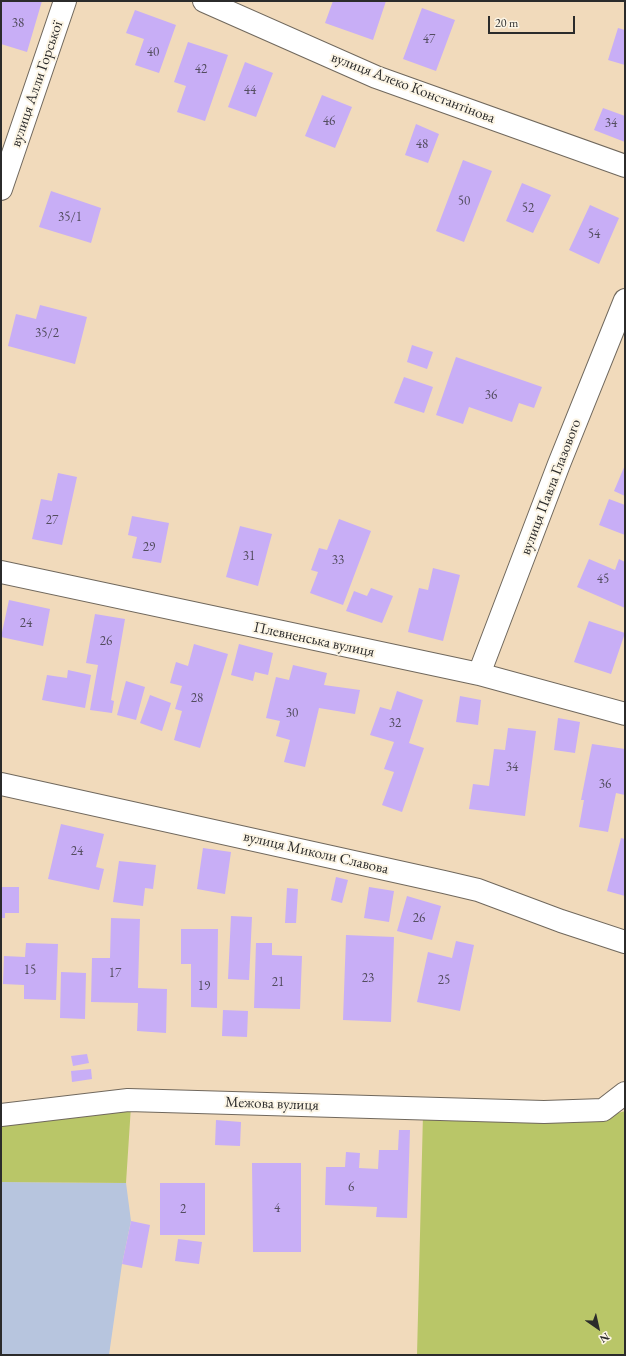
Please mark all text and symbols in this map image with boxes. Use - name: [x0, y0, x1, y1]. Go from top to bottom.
- scale bar: [490, 8, 577, 34]
- house number: 38: [12, 15, 24, 31]
- text: 20 m: [495, 15, 518, 31]
- street label: вулиця Алли Горської: [7, 19, 67, 149]
- house number: 47: [423, 31, 435, 47]
- house number: 40: [147, 44, 159, 60]
- street label: вулиця Алеко Константінова: [329, 48, 497, 128]
- house number: 42: [195, 61, 207, 77]
- house number: 44: [244, 82, 256, 98]
- house number: 46: [323, 113, 335, 129]
- house number: 34: [605, 115, 617, 131]
- house number: 48: [416, 136, 428, 152]
- house number: 50: [458, 193, 470, 209]
- house number: 52: [522, 200, 534, 216]
- house number: 35/1: [58, 209, 82, 225]
- house number: 54: [588, 226, 600, 242]
- house number: 35/2: [35, 325, 59, 341]
- house number: 36: [485, 387, 497, 403]
- street label: вулиця Павла Глазового: [517, 417, 585, 557]
- house number: 27: [46, 512, 58, 528]
- house number: 29: [143, 539, 155, 555]
- house number: 31: [243, 548, 255, 564]
- house number: 33: [332, 552, 344, 568]
- house number: 45: [597, 571, 609, 587]
- house number: 24: [20, 615, 32, 631]
- street label: Плевненська вулиця: [252, 618, 376, 662]
- house number: 26: [100, 633, 112, 649]
- house number: 28: [191, 690, 203, 706]
- house number: 30: [286, 705, 298, 721]
- house number: 32: [389, 715, 401, 731]
- house number: 34: [506, 759, 518, 775]
- house number: 36: [599, 776, 611, 792]
- street label: вулиця Миколи Славова: [242, 828, 390, 878]
- house number: 24: [71, 843, 83, 859]
- house number: 26: [413, 910, 425, 926]
- house number: 15: [24, 962, 36, 978]
- house number: 17: [109, 965, 121, 981]
- house number: 23: [362, 970, 374, 986]
- house number: 25: [438, 972, 450, 988]
- house number: 21: [272, 974, 284, 990]
- house number: 19: [198, 978, 210, 994]
- street label: Межова вулиця: [225, 1093, 319, 1115]
- house number: 6: [348, 1179, 354, 1195]
- house number: 4: [274, 1200, 280, 1216]
- house number: 2: [180, 1201, 186, 1217]
- north arrow: [578, 1308, 618, 1348]
- text: N: [597, 1330, 612, 1346]

